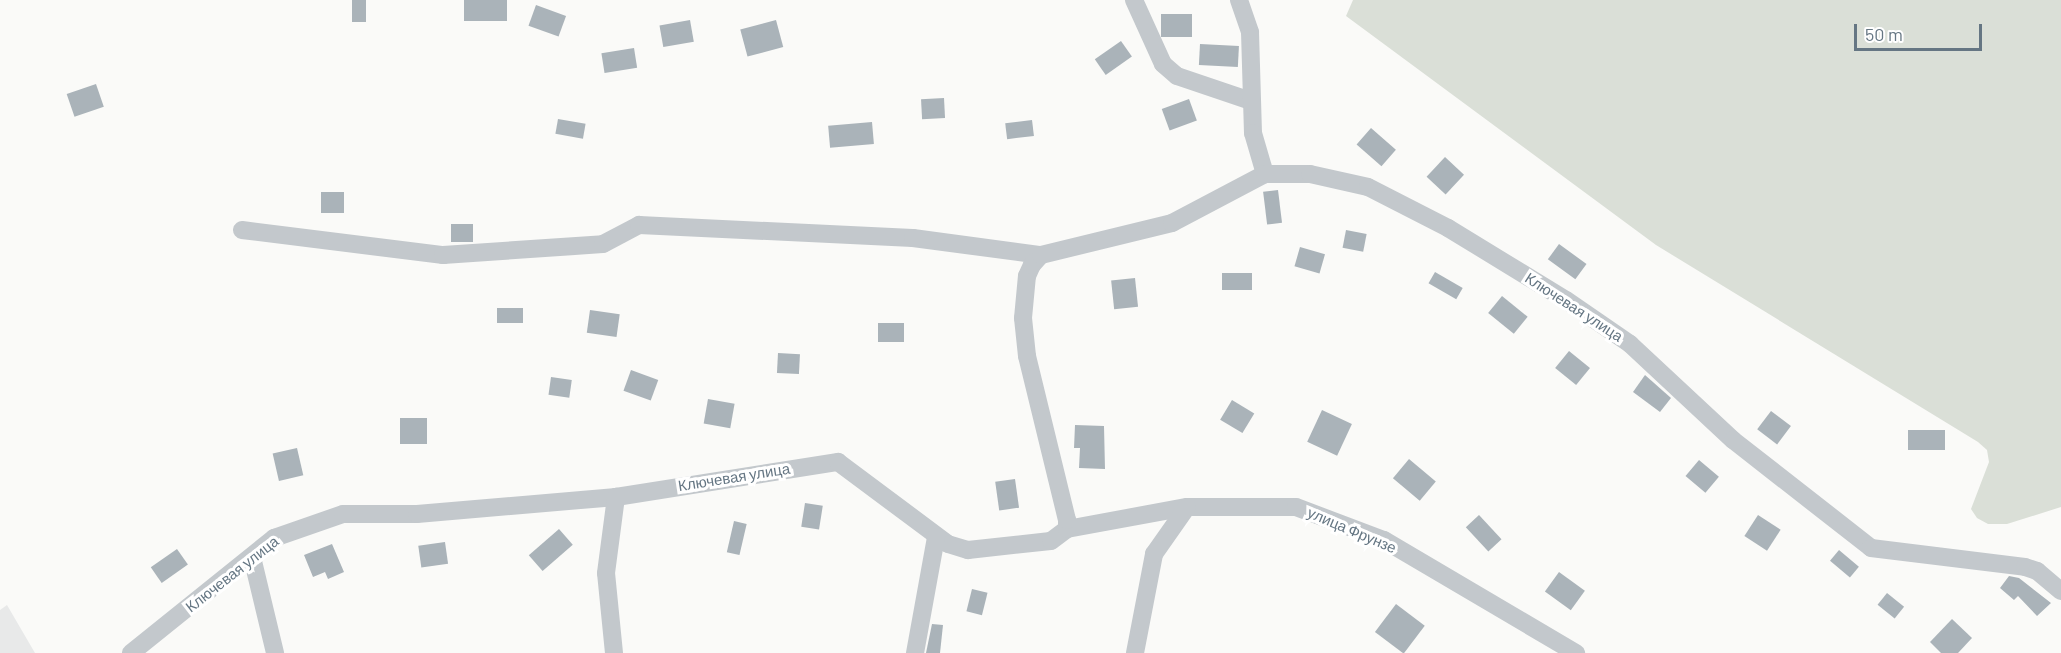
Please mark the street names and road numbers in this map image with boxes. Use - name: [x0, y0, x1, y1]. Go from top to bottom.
- street label: Ключевая улица: [1522, 269, 1626, 345]
- street label: Ключевая улица: [677, 459, 791, 495]
- street label: улица Фрунзе: [1305, 503, 1399, 557]
- street label: Ключевая улица: [182, 532, 282, 616]

